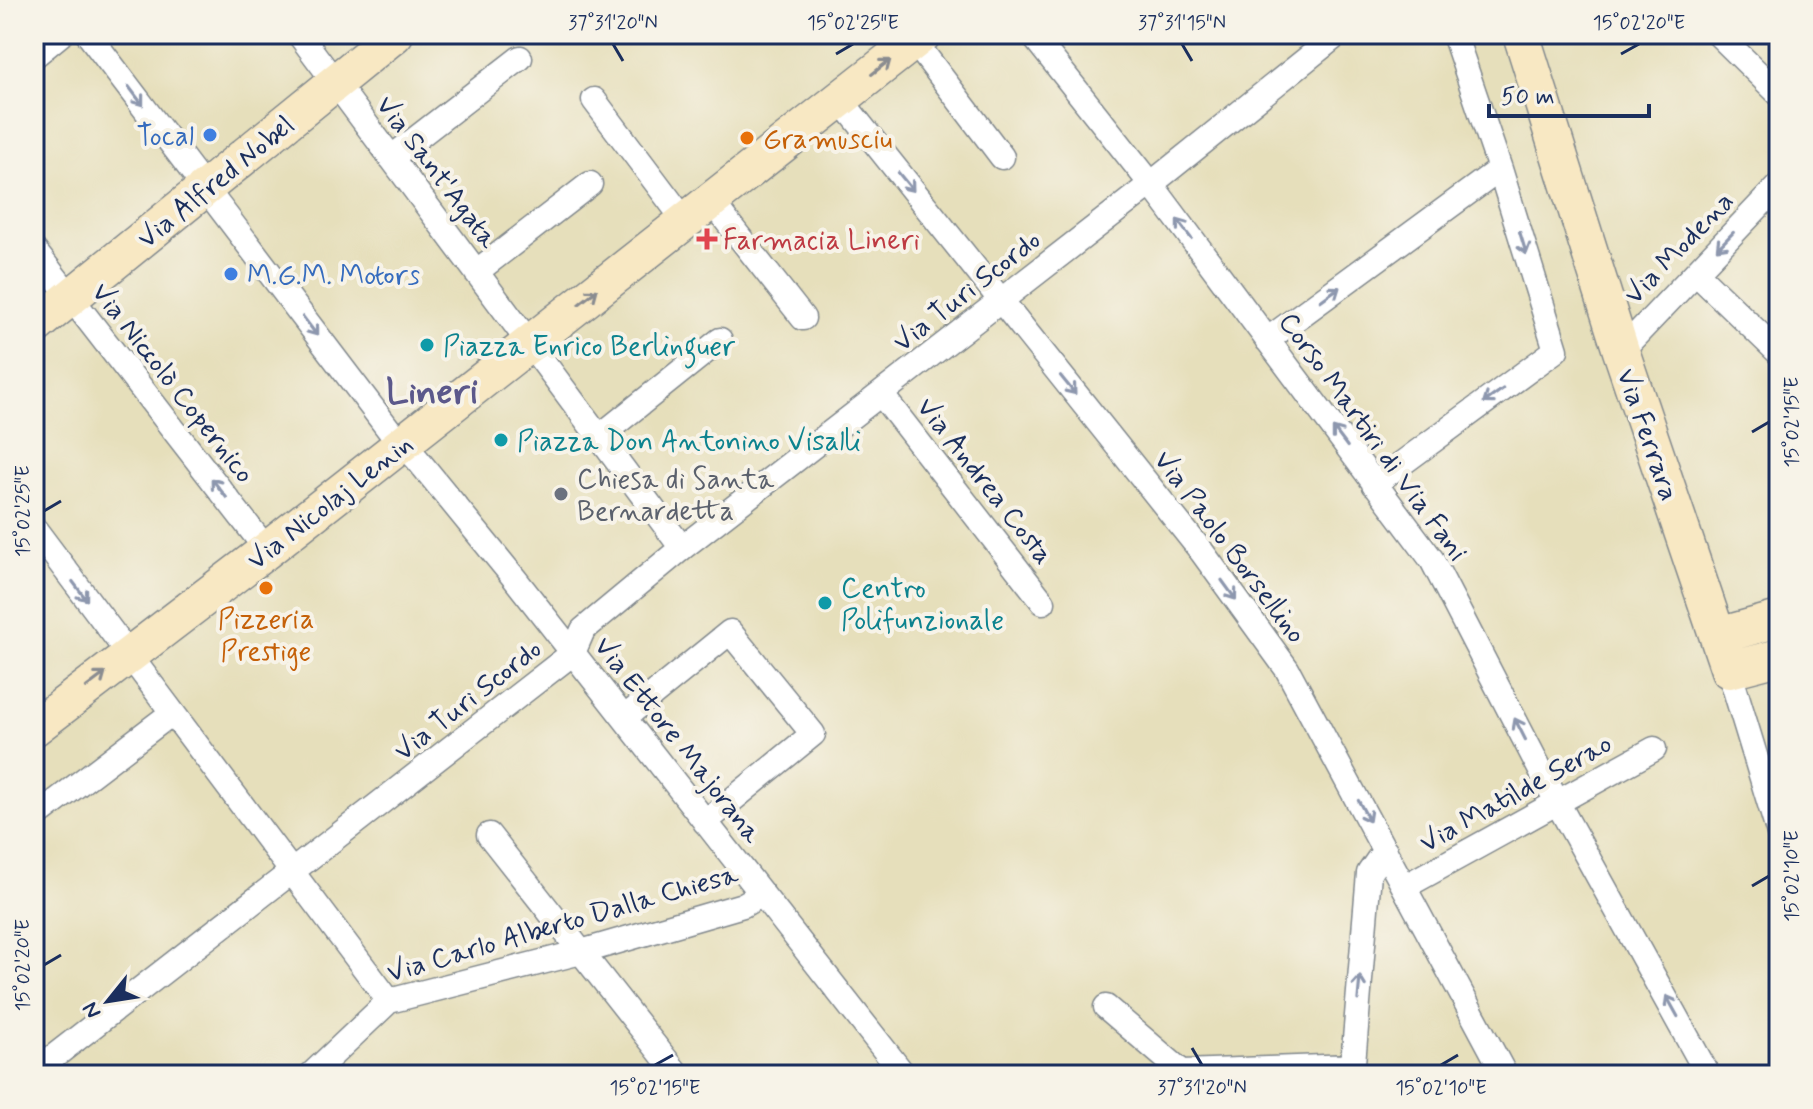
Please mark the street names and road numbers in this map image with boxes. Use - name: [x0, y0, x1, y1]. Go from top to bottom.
- street label: Via Sant'Agata: [366, 89, 506, 257]
- street label: Via Alfred Nobel: [130, 108, 303, 258]
- street label: Via Modena: [1617, 184, 1743, 313]
- street label: Via Turi Scordo: [886, 223, 1049, 361]
- street label: Via Niccolò Copernico: [82, 276, 262, 491]
- street label: Corso Martiri di Via Fani: [1269, 305, 1475, 569]
- street label: Via Ferrara: [1607, 364, 1687, 506]
- street label: Via Andrea Costa: [907, 390, 1061, 573]
- street label: Via Nicolaj Lenin: [240, 427, 421, 579]
- street label: Via Paolo Borsellino: [1144, 444, 1314, 651]
- street label: Via Ettore Majorana: [585, 630, 770, 852]
- street label: Via Turi Scordo: [387, 632, 550, 770]
- street label: Via Matilde Serao: [1413, 726, 1619, 862]
- street label: Via Carlo Alberto Dalla Chiesa: [383, 856, 743, 992]

